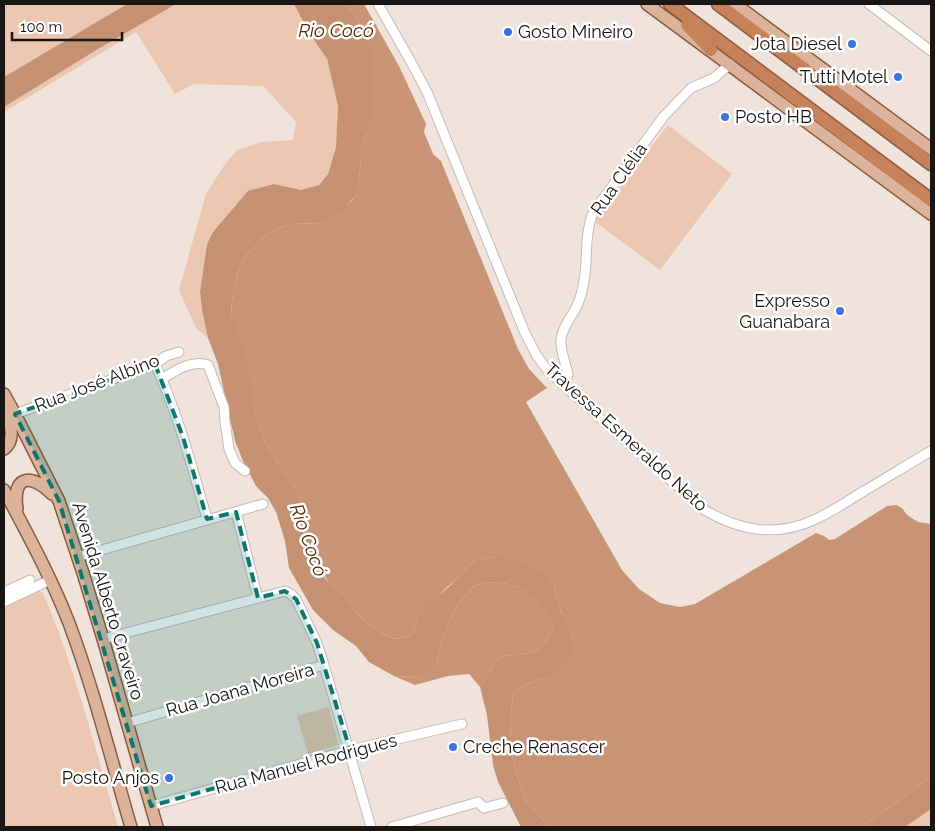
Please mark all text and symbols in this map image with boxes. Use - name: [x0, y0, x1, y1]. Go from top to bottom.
- scale bar: [12, 10, 122, 42]
- text: 100 m: [20, 18, 62, 36]
- water label: Rio Cocó: [298, 19, 374, 41]
- place label: Gosto Mineiro: [518, 21, 633, 42]
- marker: Gosto Mineiro: [502, 26, 514, 38]
- place label: Jota Diesel: [751, 33, 842, 54]
- marker: Jota Diesel: [846, 38, 858, 50]
- place label: Tutti Motel: [800, 66, 888, 87]
- marker: Tutti Motel: [892, 71, 904, 83]
- place label: Posto HB: [735, 106, 812, 127]
- marker: Posto HB: [719, 111, 731, 123]
- street label: Rua Clélia: [586, 139, 651, 219]
- place label: Expresso Guanabara: [739, 290, 830, 332]
- marker: Expresso Guanabara: [834, 305, 846, 317]
- street label: Rua José Albino: [31, 349, 162, 416]
- street label: Travessa Esmeraldo Neto: [541, 358, 712, 515]
- street label: Avenida Alberto Craveiro: [68, 499, 149, 703]
- water label: Rio Cocó: [286, 501, 332, 579]
- street label: Rua Joana Moreira: [163, 658, 316, 721]
- street label: Rua Manuel Rodrigues: [213, 729, 399, 798]
- place label: Creche Renascer: [463, 736, 606, 757]
- marker: Creche Renascer: [447, 741, 459, 753]
- place label: Posto Anjos: [62, 767, 159, 788]
- marker: Posto Anjos: [163, 772, 175, 784]

